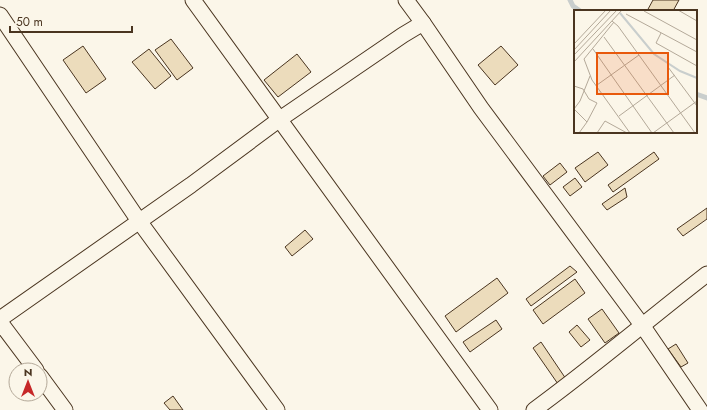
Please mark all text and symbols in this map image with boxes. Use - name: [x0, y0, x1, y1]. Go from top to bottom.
- scale bar: [10, 8, 132, 34]
- inset map: [574, 10, 697, 133]
- text: 50 m: [16, 13, 43, 31]
- north arrow: [8, 362, 48, 402]
- text: N: [24, 364, 32, 380]

